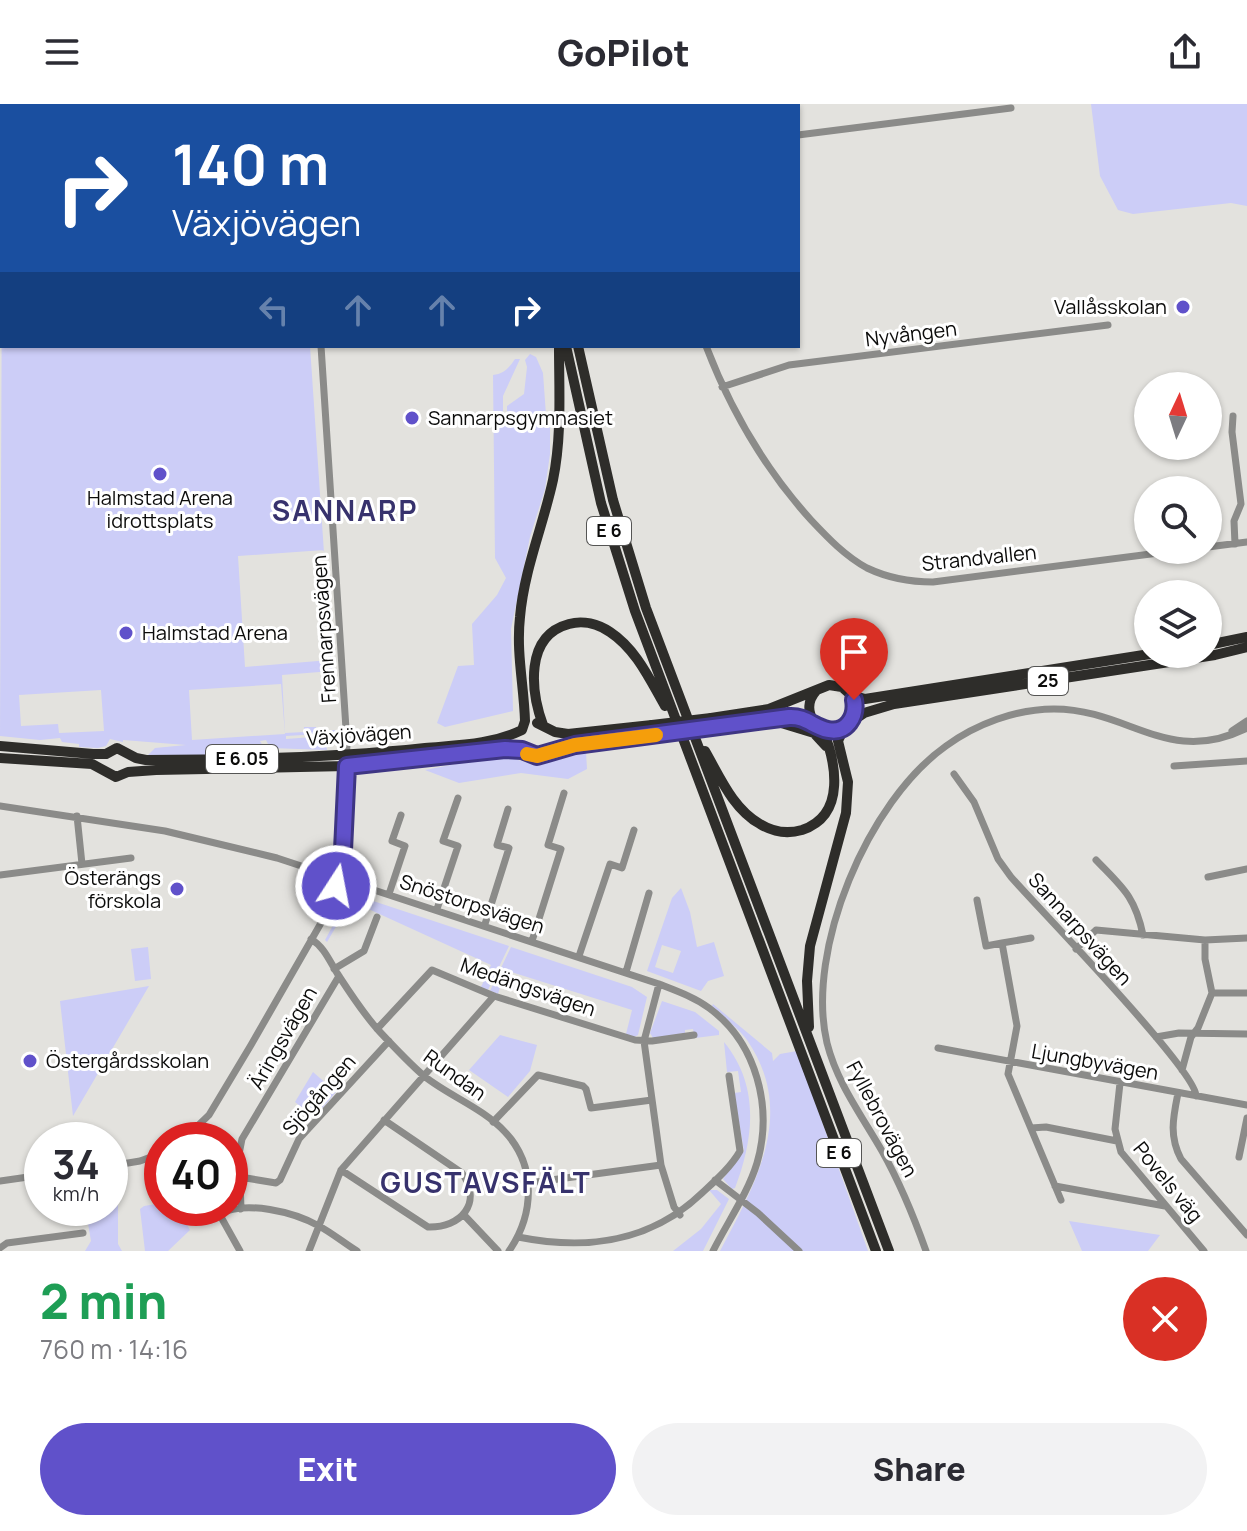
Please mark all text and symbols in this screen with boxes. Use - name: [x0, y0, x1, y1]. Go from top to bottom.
- text: GoPilot: [557, 28, 690, 77]
- icon: menu: [40, 30, 84, 74]
- icon: share: [1163, 30, 1207, 74]
- text: 140 m: [172, 125, 329, 202]
- icon: right: [40, 136, 144, 240]
- text: Växjövägen: [172, 198, 361, 247]
- icon: left: [252, 288, 296, 332]
- icon: ahead: [336, 288, 380, 332]
- icon: ahead: [420, 288, 464, 332]
- icon: right: [504, 288, 548, 332]
- place label: Vallåsskolan: [1054, 293, 1167, 320]
- marker: Vallåsskolan: [1174, 298, 1192, 316]
- street label: Nyvången: [864, 315, 958, 353]
- north arrow: [1134, 372, 1222, 460]
- map controls: [1134, 372, 1222, 668]
- place label: Sannarpsgymnasiet: [428, 404, 613, 431]
- marker: Sannarpsgymnasiet: [403, 409, 421, 427]
- marker: Halmstad Arena idrottsplats: [151, 465, 169, 483]
- button: search: [1134, 476, 1222, 564]
- place label: Halmstad Arena idrottsplats: [87, 484, 233, 534]
- district label: SANNARP: [272, 491, 418, 529]
- road number: E 6: [587, 517, 631, 545]
- street label: Strandvallen: [920, 538, 1038, 577]
- street label: Frennarpsvägen: [305, 554, 342, 704]
- button: layers: [1134, 580, 1222, 668]
- pin: [820, 618, 888, 700]
- place label: Halmstad Arena: [142, 619, 288, 646]
- marker: Halmstad Arena: [117, 624, 135, 642]
- icon: arrive: [832, 630, 876, 674]
- road number: 25: [1028, 667, 1068, 695]
- street label: Växjövägen: [306, 717, 412, 752]
- road number: E 6.05: [206, 745, 278, 773]
- position arrow: [294, 844, 378, 928]
- place label: Österängs förskola: [65, 864, 161, 914]
- street label: Sannarpsvägen: [1022, 866, 1138, 991]
- street label: Snöstorpsvägen: [396, 867, 548, 940]
- marker: Österängs förskola: [168, 880, 186, 898]
- street label: Medängsvägen: [457, 951, 599, 1022]
- street label: Äringsvägen: [242, 982, 323, 1094]
- street label: Ljungbyvägen: [1029, 1037, 1161, 1086]
- street label: Rundan: [419, 1043, 492, 1106]
- place label: Östergårdsskolan: [46, 1047, 209, 1074]
- street label: Sjögången: [276, 1048, 361, 1141]
- marker: Östergårdsskolan: [21, 1052, 39, 1070]
- street label: Fyllebrovägen: [841, 1056, 924, 1181]
- speed limit sign: 40: [144, 1122, 248, 1226]
- text: 34: [52, 1136, 100, 1191]
- street label: Povels väg: [1128, 1136, 1209, 1228]
- road number: E 6: [817, 1139, 861, 1167]
- district label: GUSTAVSFÄLT: [380, 1163, 592, 1201]
- text: km/h: [53, 1180, 99, 1207]
- text: 2 min: [40, 1268, 167, 1333]
- button: close: [1123, 1277, 1207, 1361]
- text: 760 m · 14:16: [40, 1331, 188, 1367]
- button: Exit: [40, 1423, 616, 1515]
- button: Share: [632, 1423, 1207, 1515]

